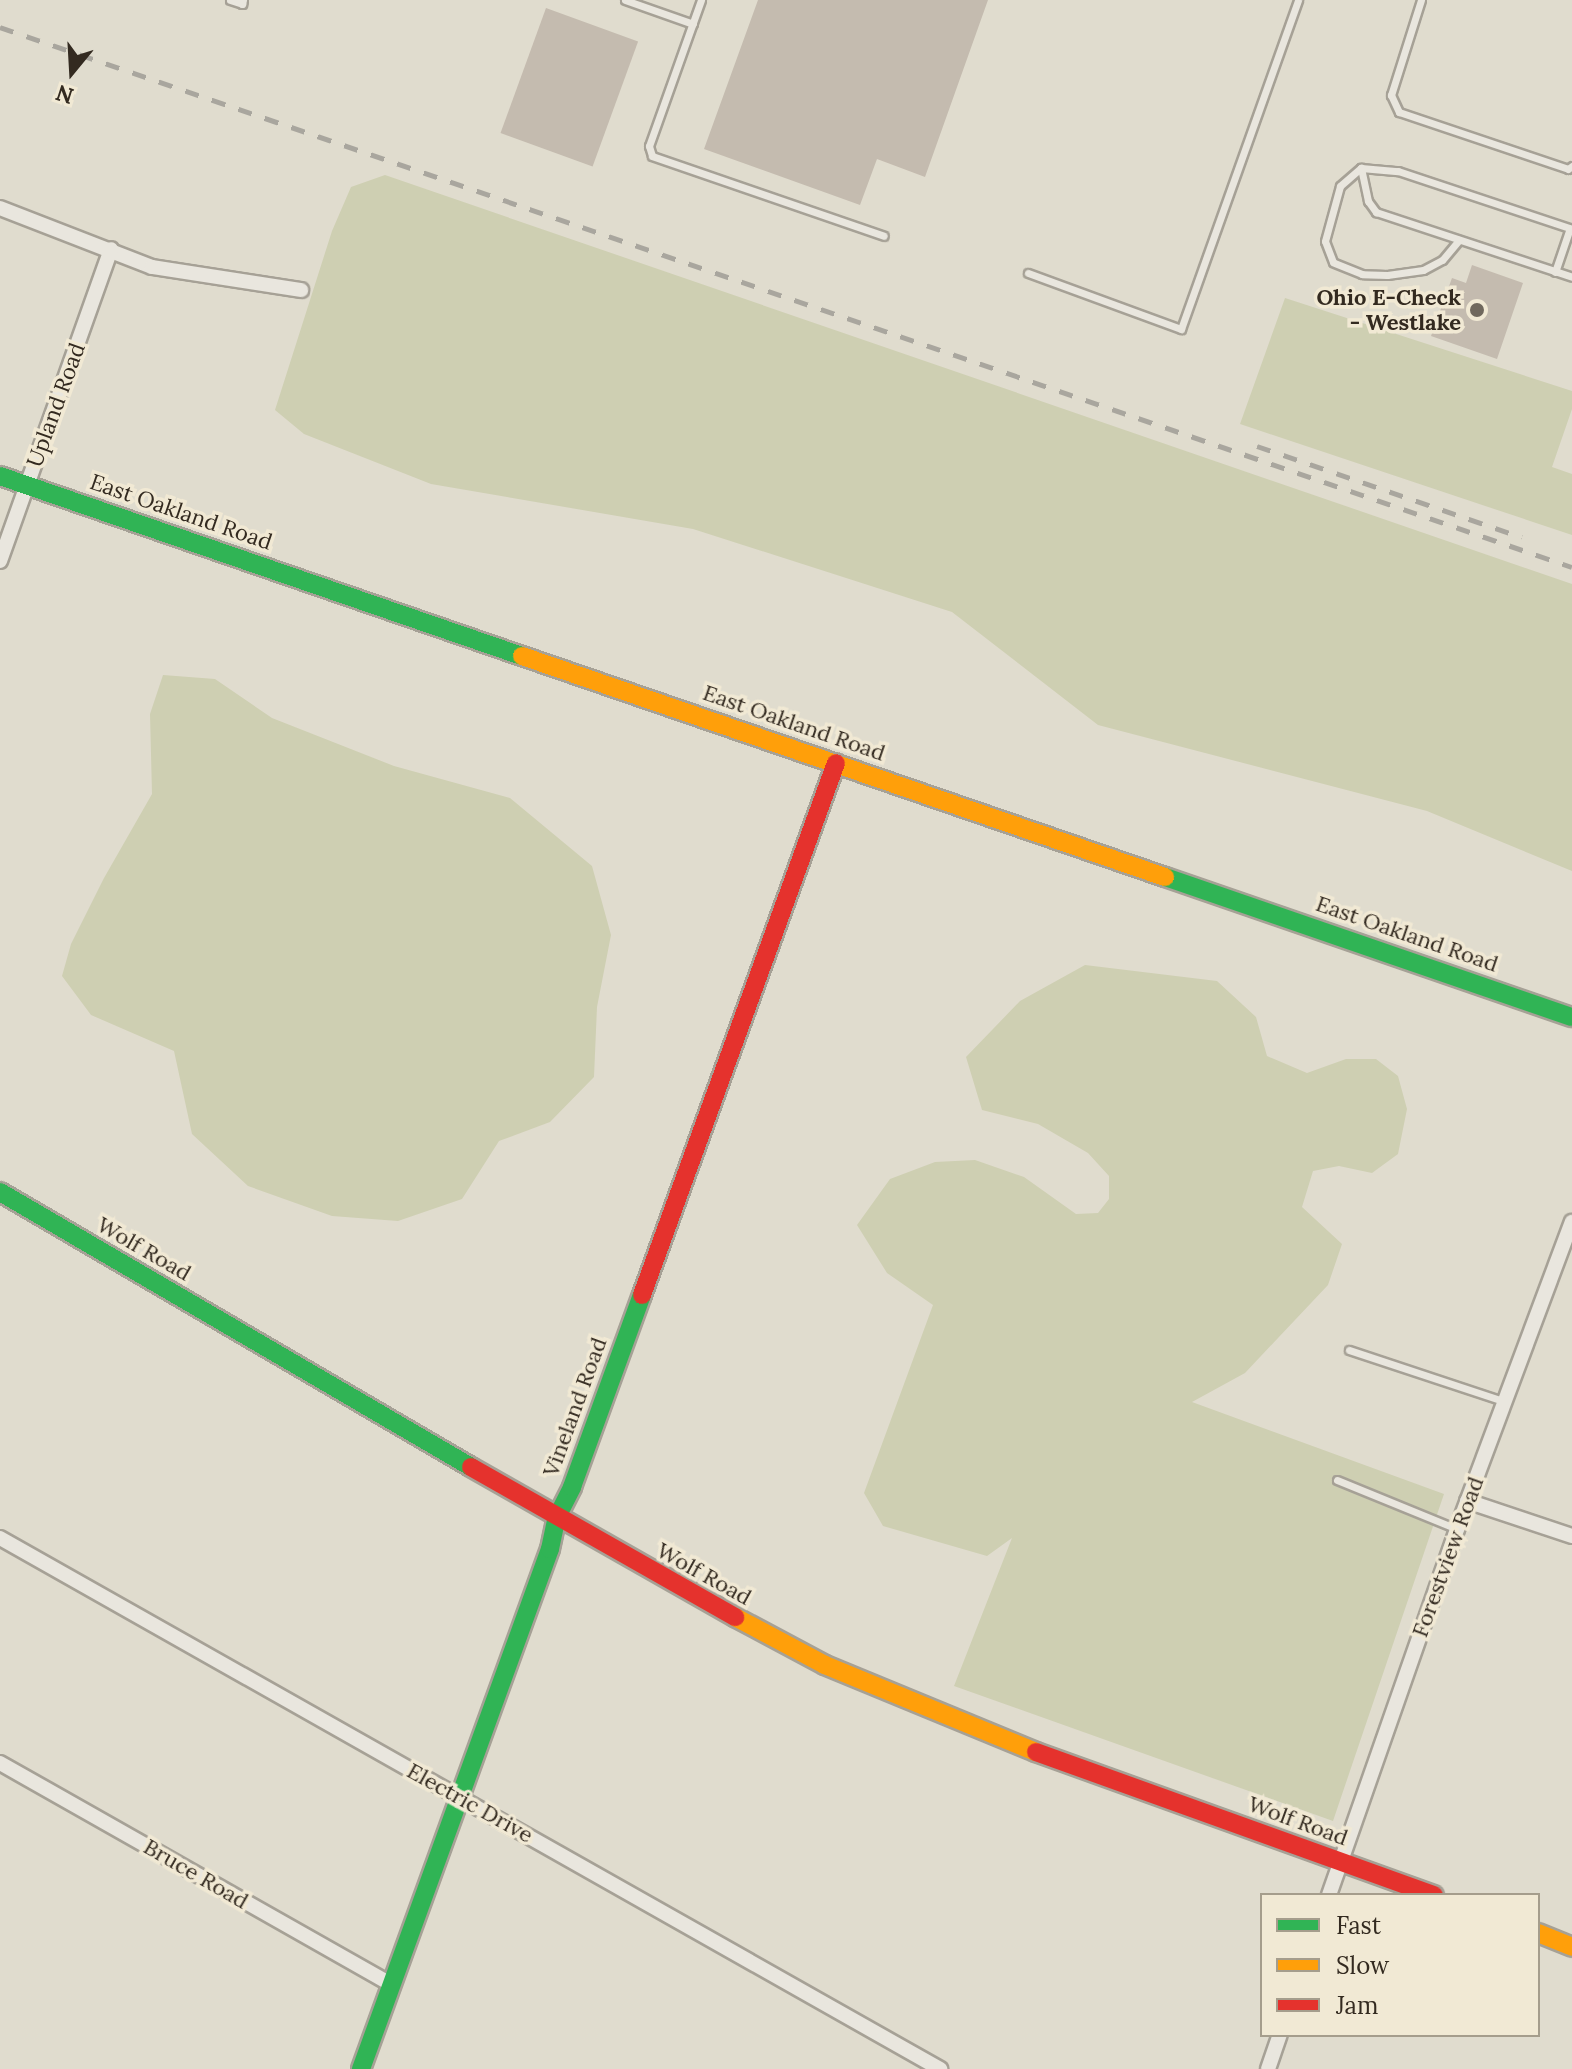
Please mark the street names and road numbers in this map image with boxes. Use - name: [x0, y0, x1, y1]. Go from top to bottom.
- street label: Upland Road: [21, 339, 91, 471]
- street label: East Oakland Road: [86, 468, 276, 556]
- street label: East Oakland Road: [699, 679, 889, 767]
- street label: East Oakland Road: [1312, 890, 1502, 978]
- street label: Wolf Road: [92, 1212, 196, 1286]
- street label: Vineland Road: [538, 1334, 612, 1480]
- street label: Forestview Road: [1407, 1473, 1489, 1641]
- street label: Wolf Road: [652, 1537, 756, 1611]
- street label: Electric Drive: [402, 1758, 538, 1848]
- street label: Wolf Road: [1245, 1791, 1351, 1851]
- street label: Bruce Road: [139, 1833, 253, 1915]

